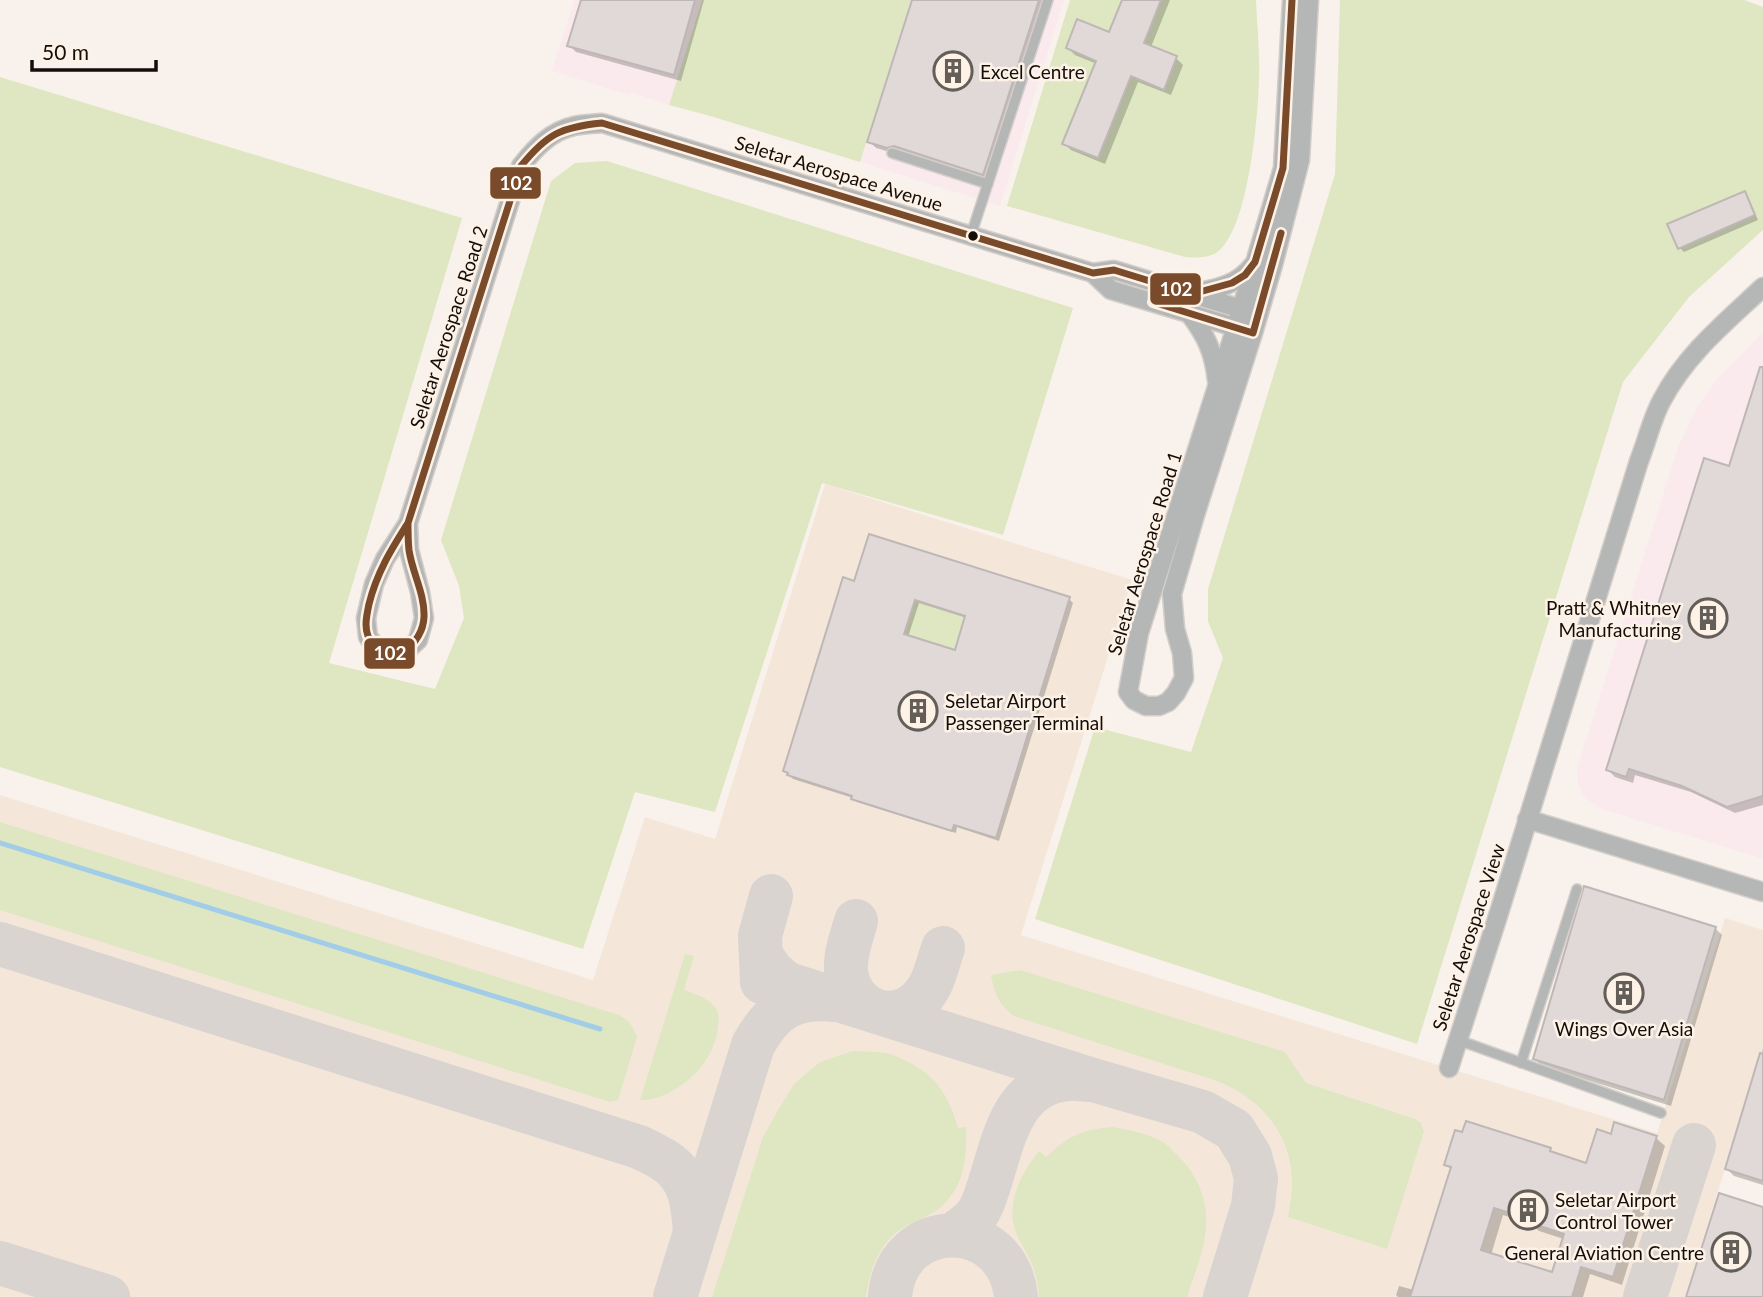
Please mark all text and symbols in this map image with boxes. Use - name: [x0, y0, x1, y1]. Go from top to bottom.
- scale bar: [32, 28, 156, 72]
- text: 50 m: [42, 39, 89, 64]
- building icon: Excel Centre: [932, 50, 974, 92]
- place label: Excel Centre: [980, 60, 1085, 83]
- street label: Seletar Aerospace Avenue: [732, 130, 946, 216]
- line badge: 102: [489, 166, 542, 200]
- text: 102: [499, 171, 533, 194]
- street label: Seletar Aerospace Road 2: [404, 223, 492, 431]
- unlabelled marker: [966, 229, 980, 243]
- line badge: 102: [1149, 272, 1202, 306]
- text: 102: [1159, 277, 1193, 300]
- street label: Seletar Aerospace Road 1: [1102, 448, 1186, 658]
- place label: Pratt & Whitney Manufacturing: [1546, 596, 1681, 641]
- building icon: Pratt & Whitney Manufacturing: [1687, 597, 1729, 639]
- line badge: 102: [363, 637, 416, 670]
- text: 102: [373, 641, 407, 664]
- place label: Seletar Airport Passenger Terminal: [945, 689, 1104, 734]
- building icon: Seletar Airport Passenger Terminal: [897, 690, 939, 732]
- street label: Seletar Aerospace View: [1427, 840, 1509, 1033]
- building icon: Wings Over Asia: [1603, 972, 1645, 1014]
- place label: Wings Over Asia: [1555, 1017, 1693, 1040]
- place label: Seletar Airport Control Tower: [1555, 1188, 1676, 1233]
- building icon: Seletar Airport Control Tower: [1507, 1189, 1549, 1231]
- building icon: General Aviation Centre: [1710, 1231, 1752, 1273]
- place label: General Aviation Centre: [1505, 1241, 1704, 1264]

